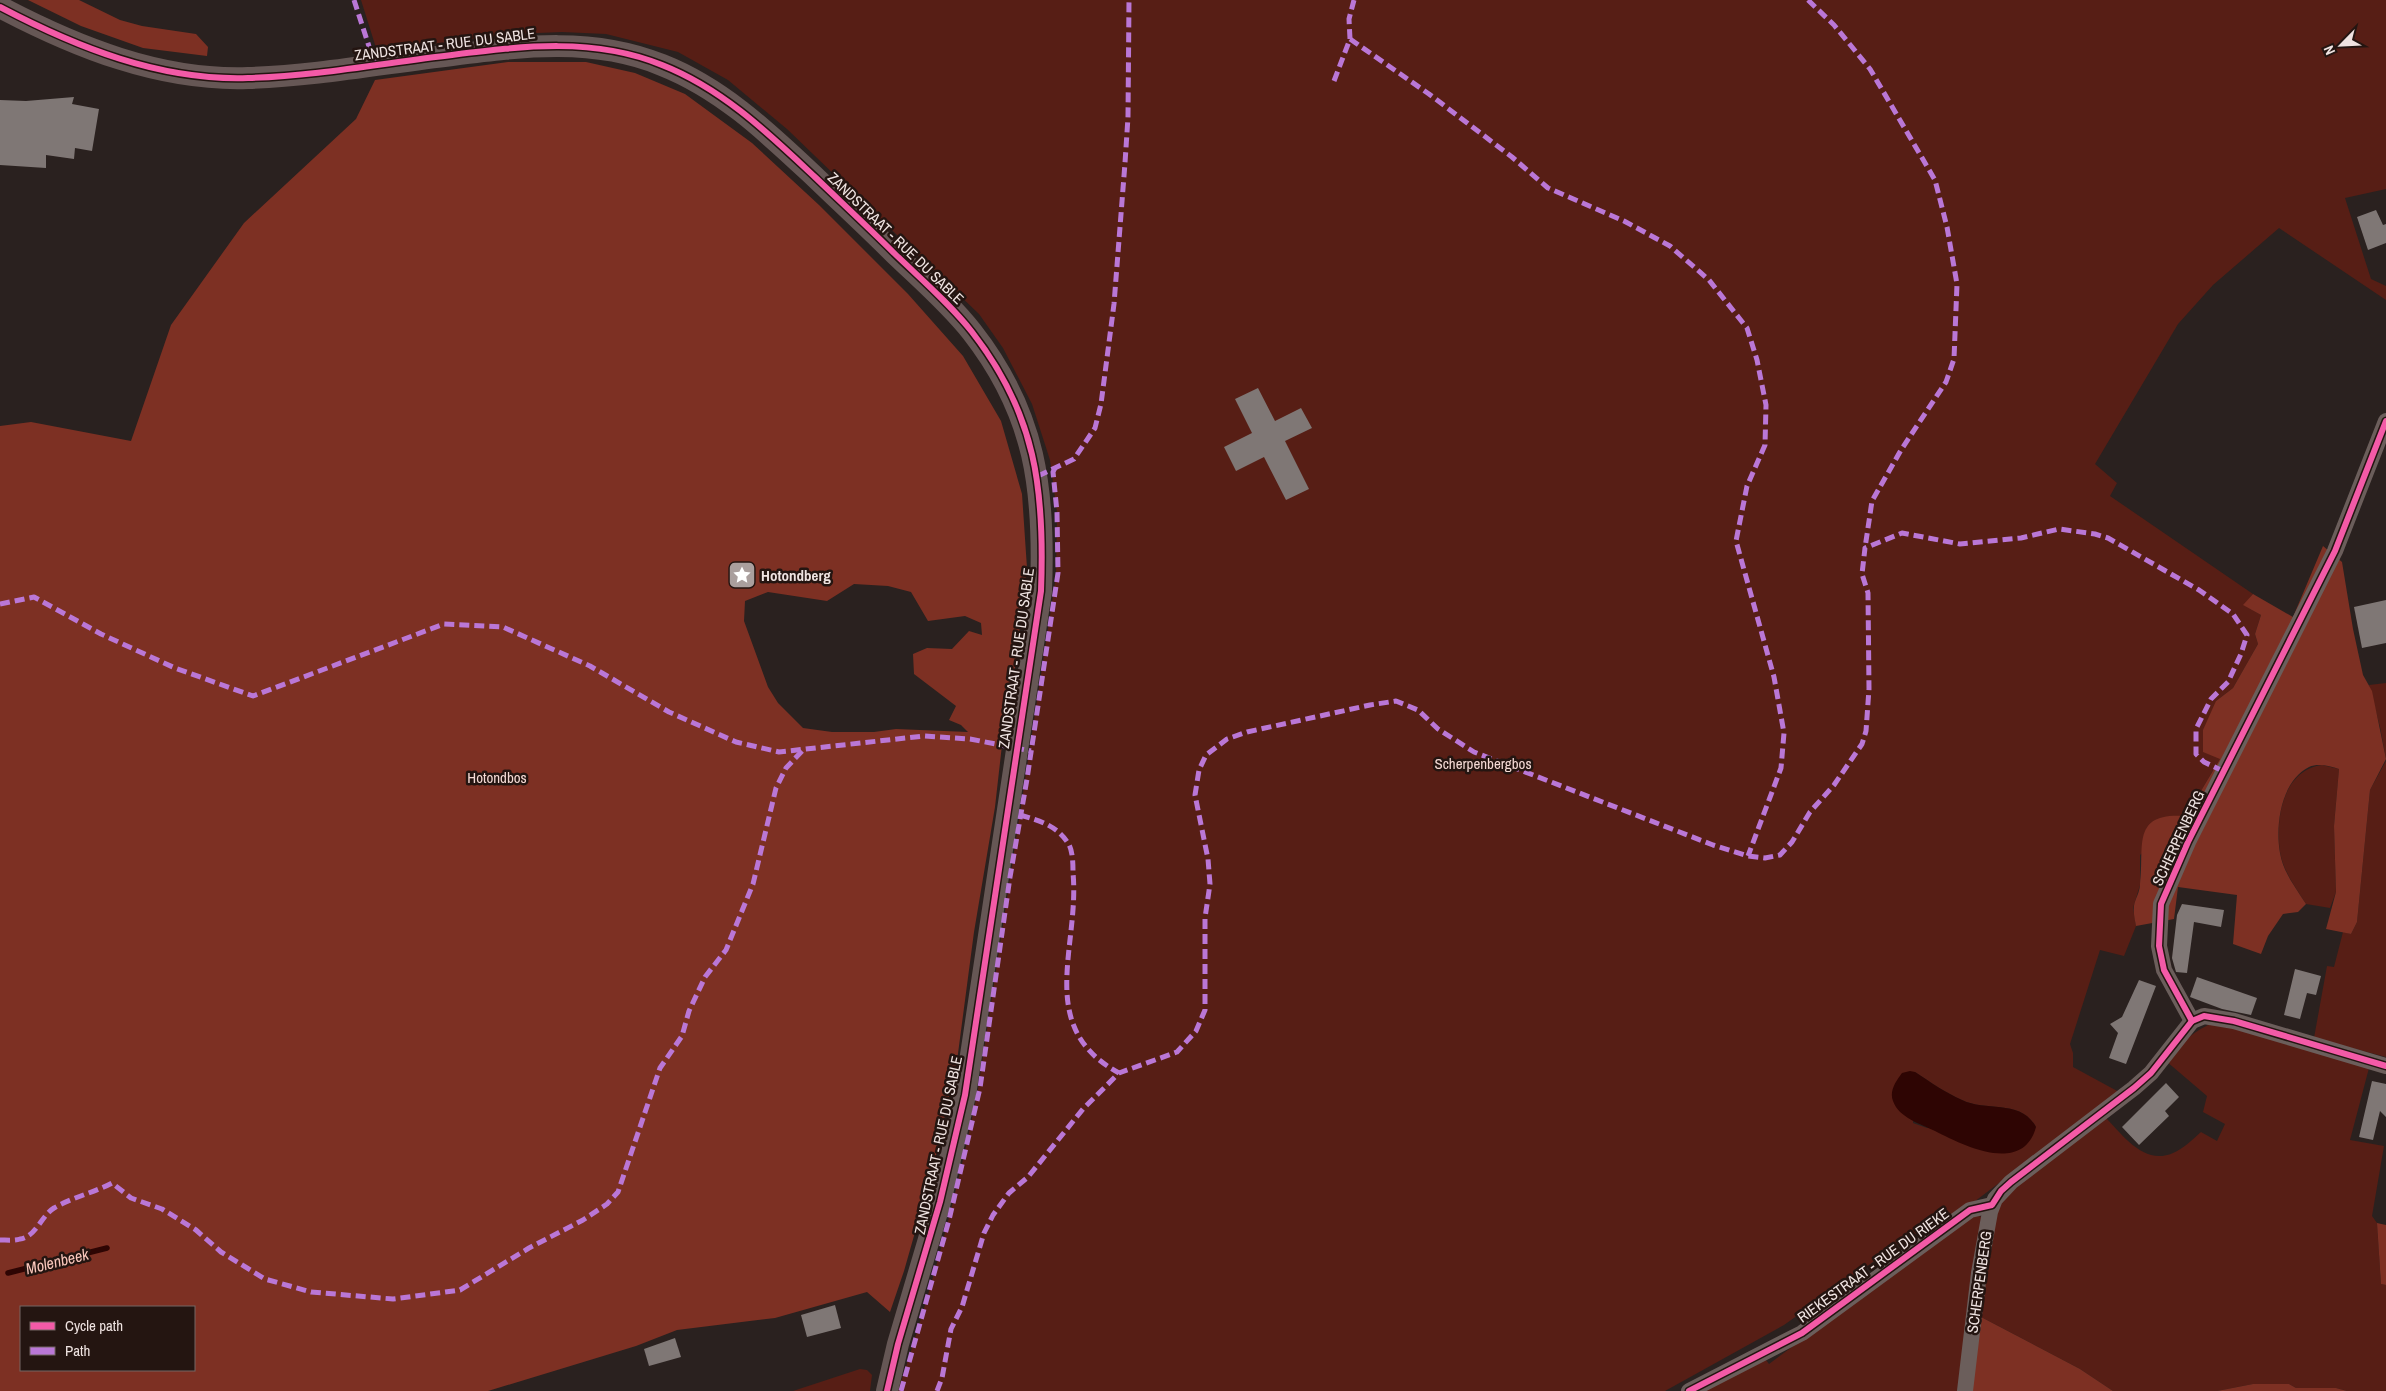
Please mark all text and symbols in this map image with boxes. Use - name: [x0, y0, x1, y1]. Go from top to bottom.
- north arrow: [2316, 20, 2366, 70]
- street label: ZANDSTRAAT - RUE DU SABLE: [353, 22, 537, 66]
- text: N: [2319, 43, 2339, 58]
- street label: ZANDSTRAAT - RUE DU SABLE: [823, 167, 969, 309]
- place icon: Hotondberg: [727, 560, 757, 590]
- place label: Hotondberg: [761, 565, 831, 586]
- street label: ZANDSTRAAT - RUE DU SABLE: [993, 566, 1039, 750]
- park label: Scherpenbergbos: [1434, 753, 1532, 774]
- park label: Hotondbos: [467, 767, 527, 788]
- street label: SCHERPENBERG: [2147, 787, 2209, 889]
- street label: ZANDSTRAAT - RUE DU SABLE: [909, 1054, 967, 1236]
- street label: RIEKESTRAAT - RUE DU RIEKE: [1793, 1203, 1953, 1327]
- street label: SCHERPENBERG: [1961, 1229, 1997, 1335]
- water label: Molenbeek: [23, 1242, 91, 1279]
- legend: [20, 1306, 195, 1371]
- text: Cycle path: [65, 1315, 123, 1336]
- text: Path: [65, 1340, 90, 1361]

